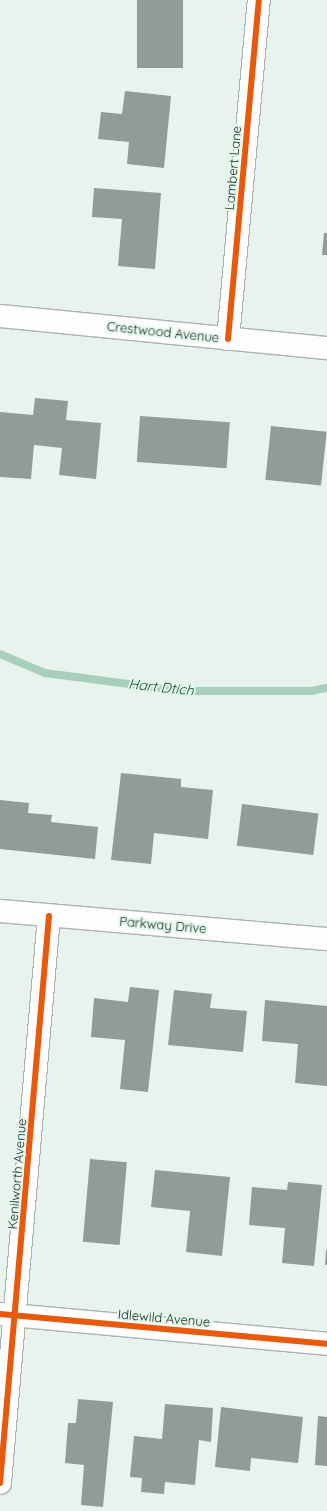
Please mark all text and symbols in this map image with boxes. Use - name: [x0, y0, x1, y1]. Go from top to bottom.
- street label: Lambert Lane: [222, 125, 244, 211]
- street label: Crestwood Avenue: [106, 318, 220, 346]
- water label: Hart Dtich: [128, 675, 194, 699]
- street label: Parkway Drive: [119, 913, 207, 937]
- street label: Kenilworth Avenue: [4, 1118, 30, 1230]
- street label: Idlewild Avenue: [117, 1306, 211, 1330]

